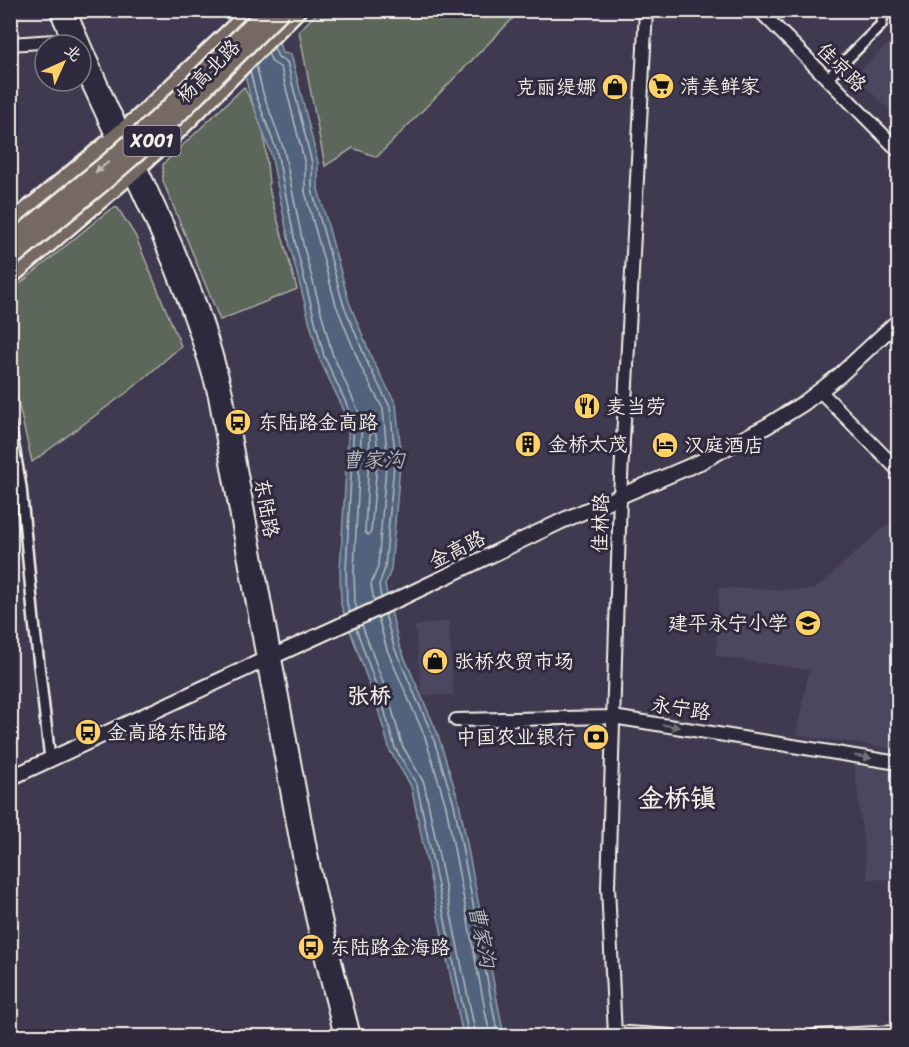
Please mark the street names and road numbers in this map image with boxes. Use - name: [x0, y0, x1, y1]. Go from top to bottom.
- street label: 杨高北路: [168, 30, 250, 112]
- street label: 佳京路: [808, 34, 876, 102]
- road number: X001: [124, 126, 180, 156]
- street label: 东陆路: [244, 476, 289, 542]
- street label: 佳林路: [582, 491, 619, 554]
- street label: 金高路: [423, 520, 493, 578]
- street label: 永宁路: [649, 687, 714, 731]

